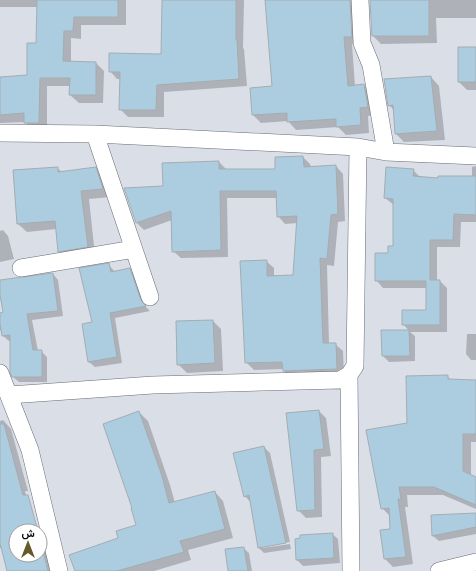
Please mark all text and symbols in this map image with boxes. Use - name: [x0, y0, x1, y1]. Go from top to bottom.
- north arrow: [8, 523, 48, 563]
- text: ش: [21, 527, 35, 540]

